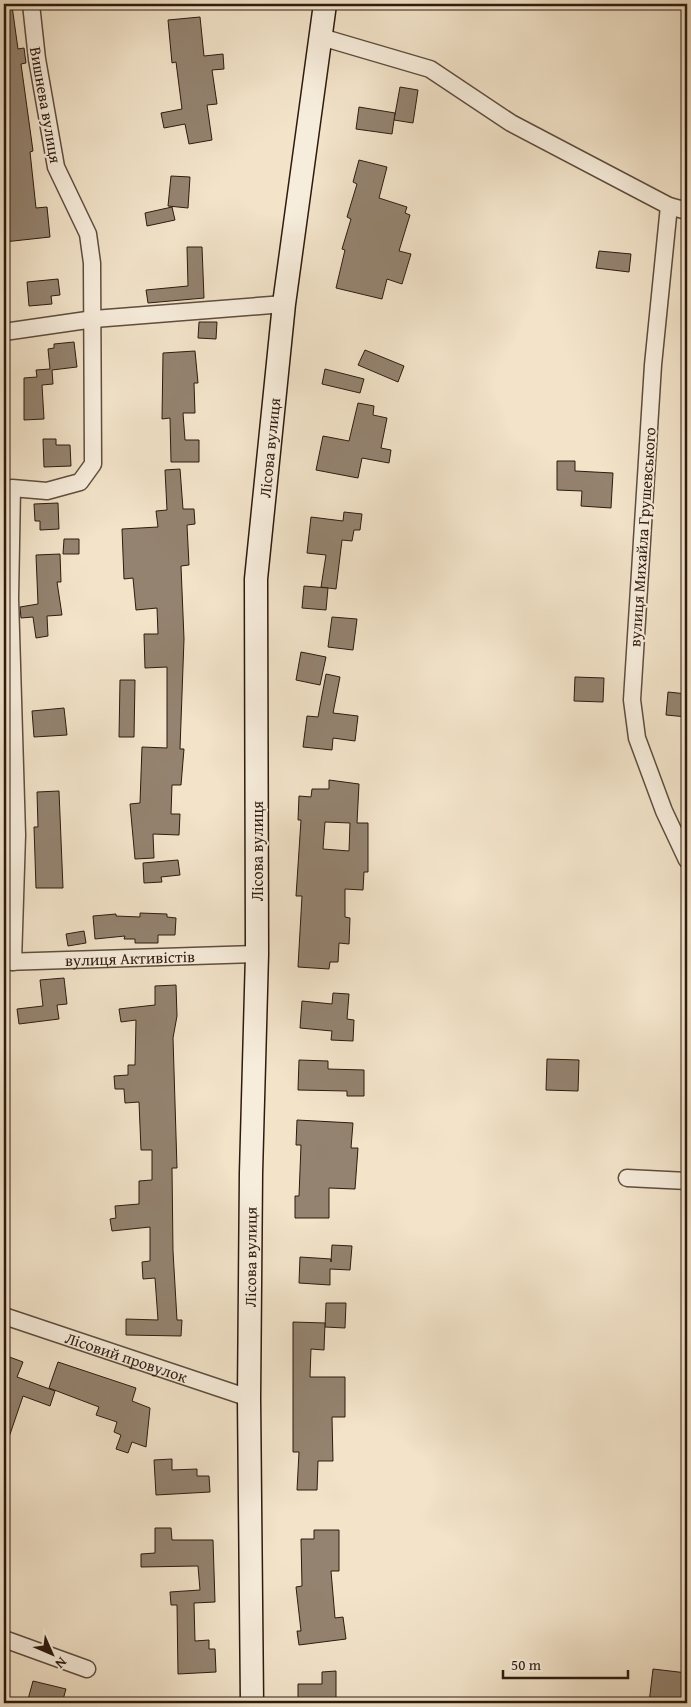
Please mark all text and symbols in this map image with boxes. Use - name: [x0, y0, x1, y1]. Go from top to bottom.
- street label: Вишнева вулиця: [24, 45, 68, 165]
- street label: Лісова вулиця: [252, 397, 286, 499]
- street label: вулиця Михайла Грушевського: [622, 426, 662, 648]
- street label: Лісова вулиця: [245, 801, 269, 901]
- street label: вулиця Активістів: [65, 944, 195, 972]
- street label: Лісова вулиця: [238, 1207, 263, 1307]
- street label: Лісовий провулок: [62, 1325, 191, 1389]
- north arrow: [28, 1630, 78, 1680]
- scale bar: [503, 1647, 628, 1679]
- text: N: [50, 1653, 72, 1674]
- text: 50 m: [511, 1654, 542, 1675]

